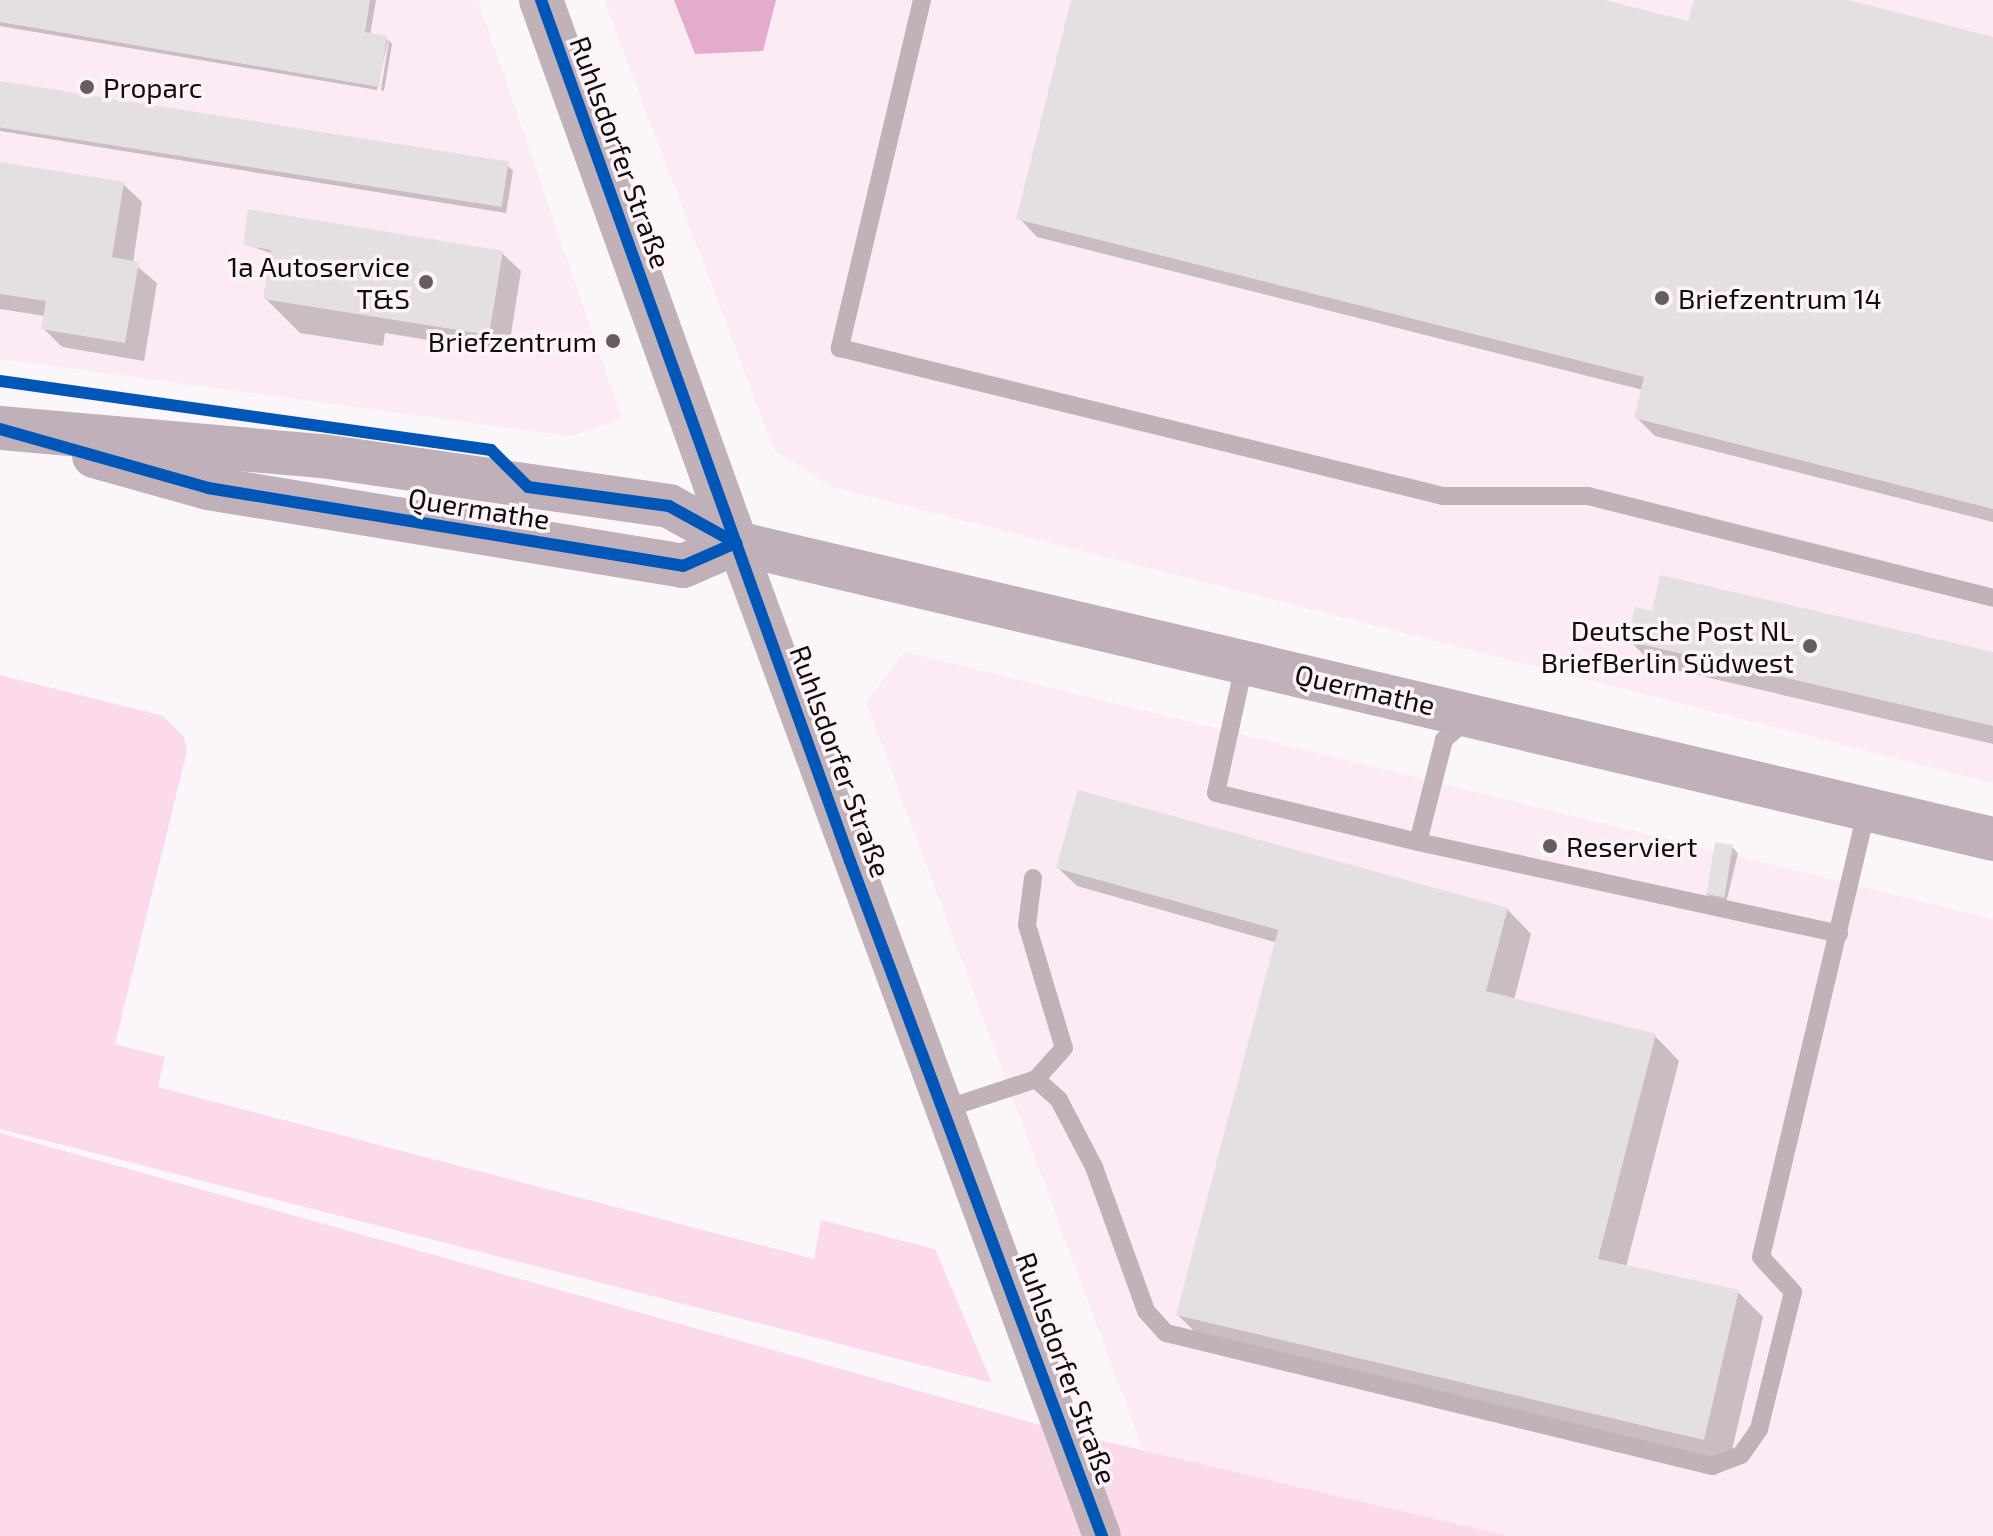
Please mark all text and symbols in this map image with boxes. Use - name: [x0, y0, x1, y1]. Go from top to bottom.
- street label: Ruhlsdorfer Straße: [563, 31, 679, 273]
- place label: Proparc: [103, 70, 202, 104]
- marker: Proparc: [78, 78, 96, 96]
- place label: 1a Autoservice T&S: [227, 249, 410, 315]
- marker: 1a Autoservice T&S: [417, 273, 435, 291]
- place label: Briefzentrum 14: [1678, 281, 1882, 315]
- marker: Briefzentrum 14: [1653, 289, 1671, 307]
- place label: Briefzentrum: [428, 324, 597, 358]
- marker: Briefzentrum: [604, 332, 622, 350]
- street label: Quermathe: [406, 480, 552, 536]
- place label: Deutsche Post NL BriefBerlin Südwest: [1541, 613, 1794, 679]
- marker: Deutsche Post NL BriefBerlin Südwest: [1801, 637, 1819, 655]
- street label: Ruhlsdorfer Straße: [783, 640, 899, 882]
- street label: Quermathe: [1292, 657, 1438, 721]
- place label: Reserviert: [1566, 829, 1697, 863]
- marker: Reserviert: [1541, 837, 1559, 855]
- street label: Ruhlsdorfer Straße: [1009, 1247, 1125, 1489]

